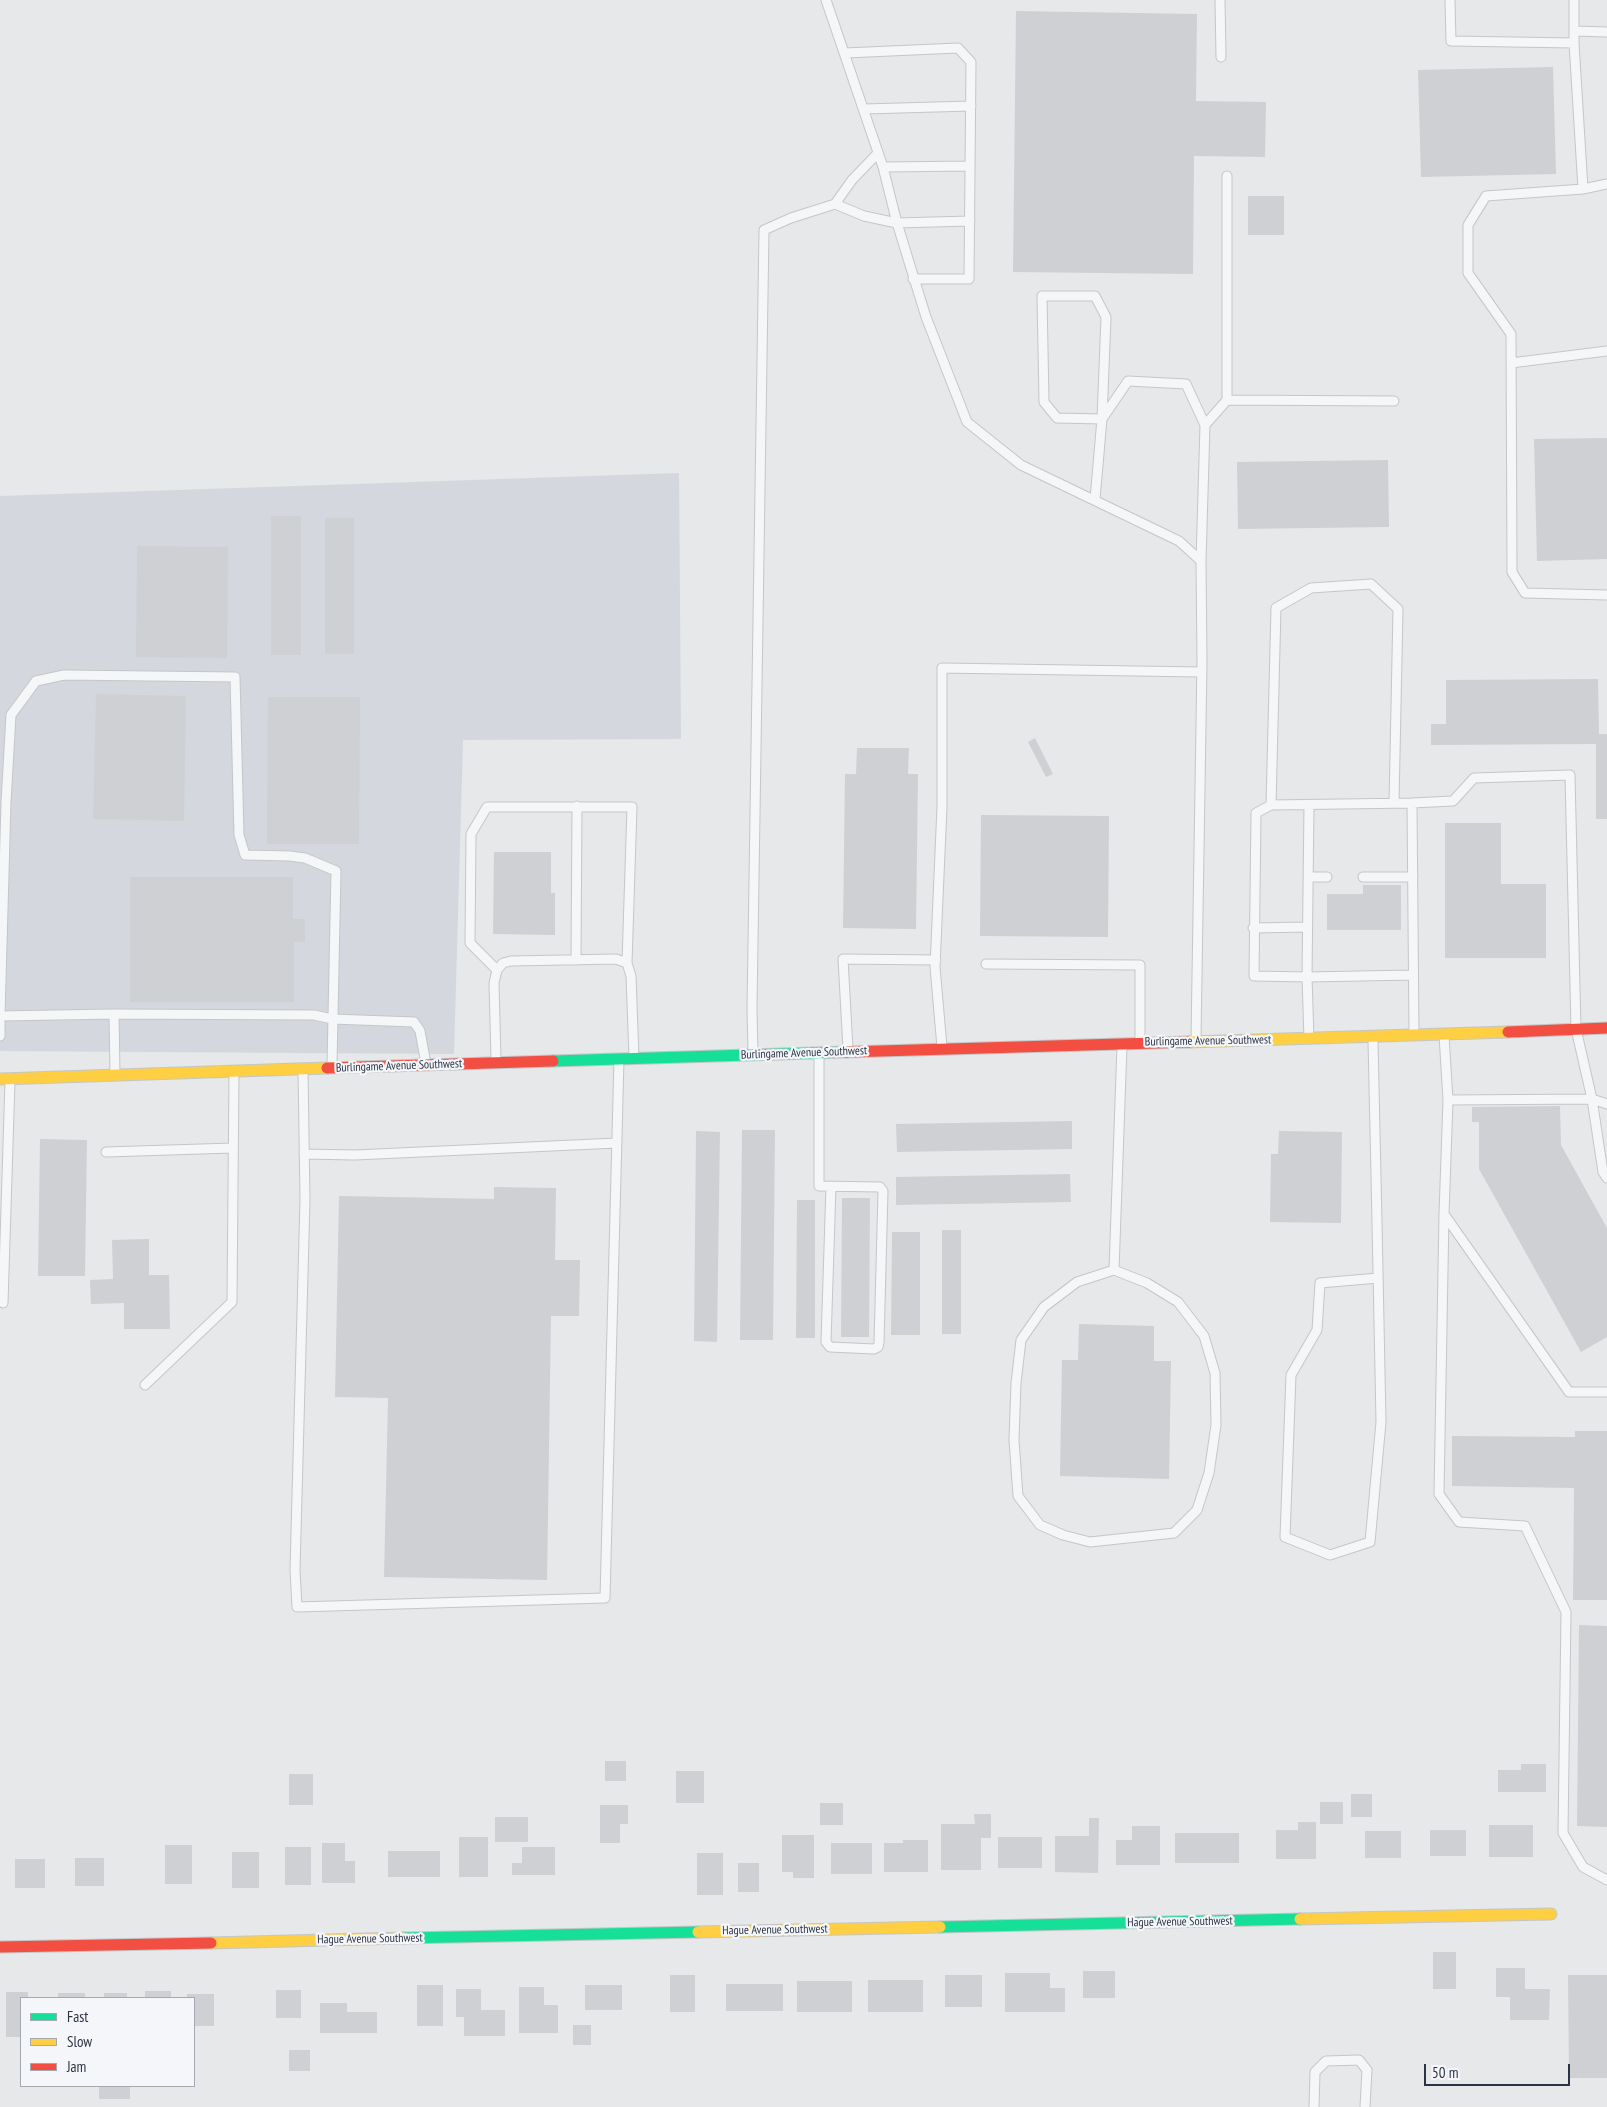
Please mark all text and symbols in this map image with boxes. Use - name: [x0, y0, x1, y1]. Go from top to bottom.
- street label: Burlingame Avenue Southwest: [1145, 1033, 1271, 1049]
- street label: Burlingame Avenue Southwest: [741, 1044, 867, 1062]
- street label: Burlingame Avenue Southwest: [336, 1057, 462, 1075]
- street label: Hague Avenue Southwest: [1127, 1914, 1233, 1930]
- street label: Hague Avenue Southwest: [722, 1922, 828, 1938]
- street label: Hague Avenue Southwest: [317, 1931, 423, 1947]
- legend: [20, 1997, 195, 2087]
- text: Fast: [67, 2007, 88, 2026]
- text: Slow: [67, 2032, 92, 2051]
- scale bar: [1427, 2054, 1573, 2086]
- text: Jam: [67, 2057, 86, 2076]
- text: 50 m: [1432, 2063, 1458, 2082]

